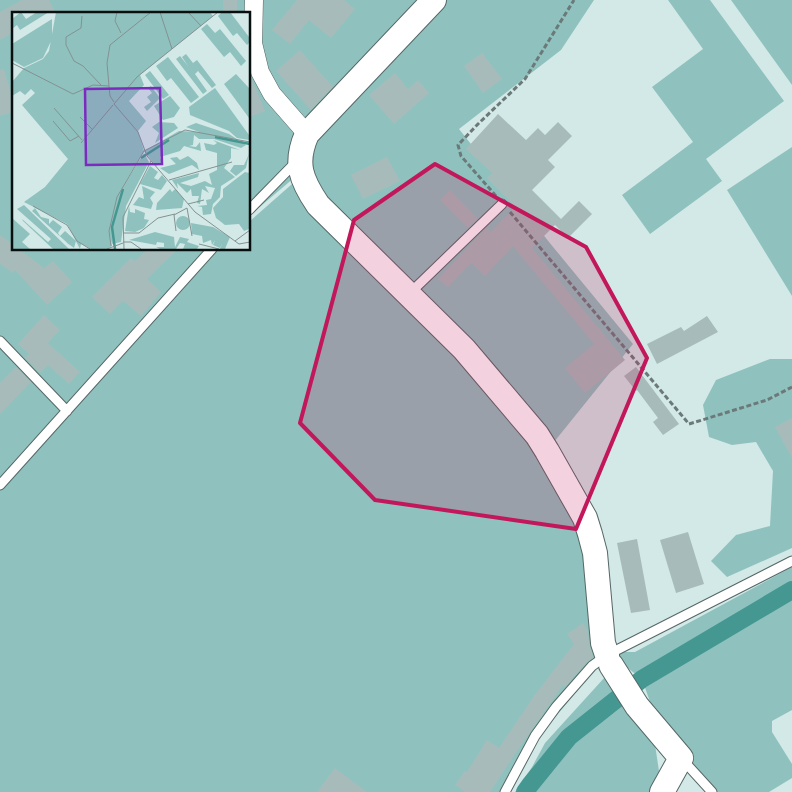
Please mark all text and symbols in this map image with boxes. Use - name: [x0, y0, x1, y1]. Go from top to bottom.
- inset map: [12, 12, 250, 250]

